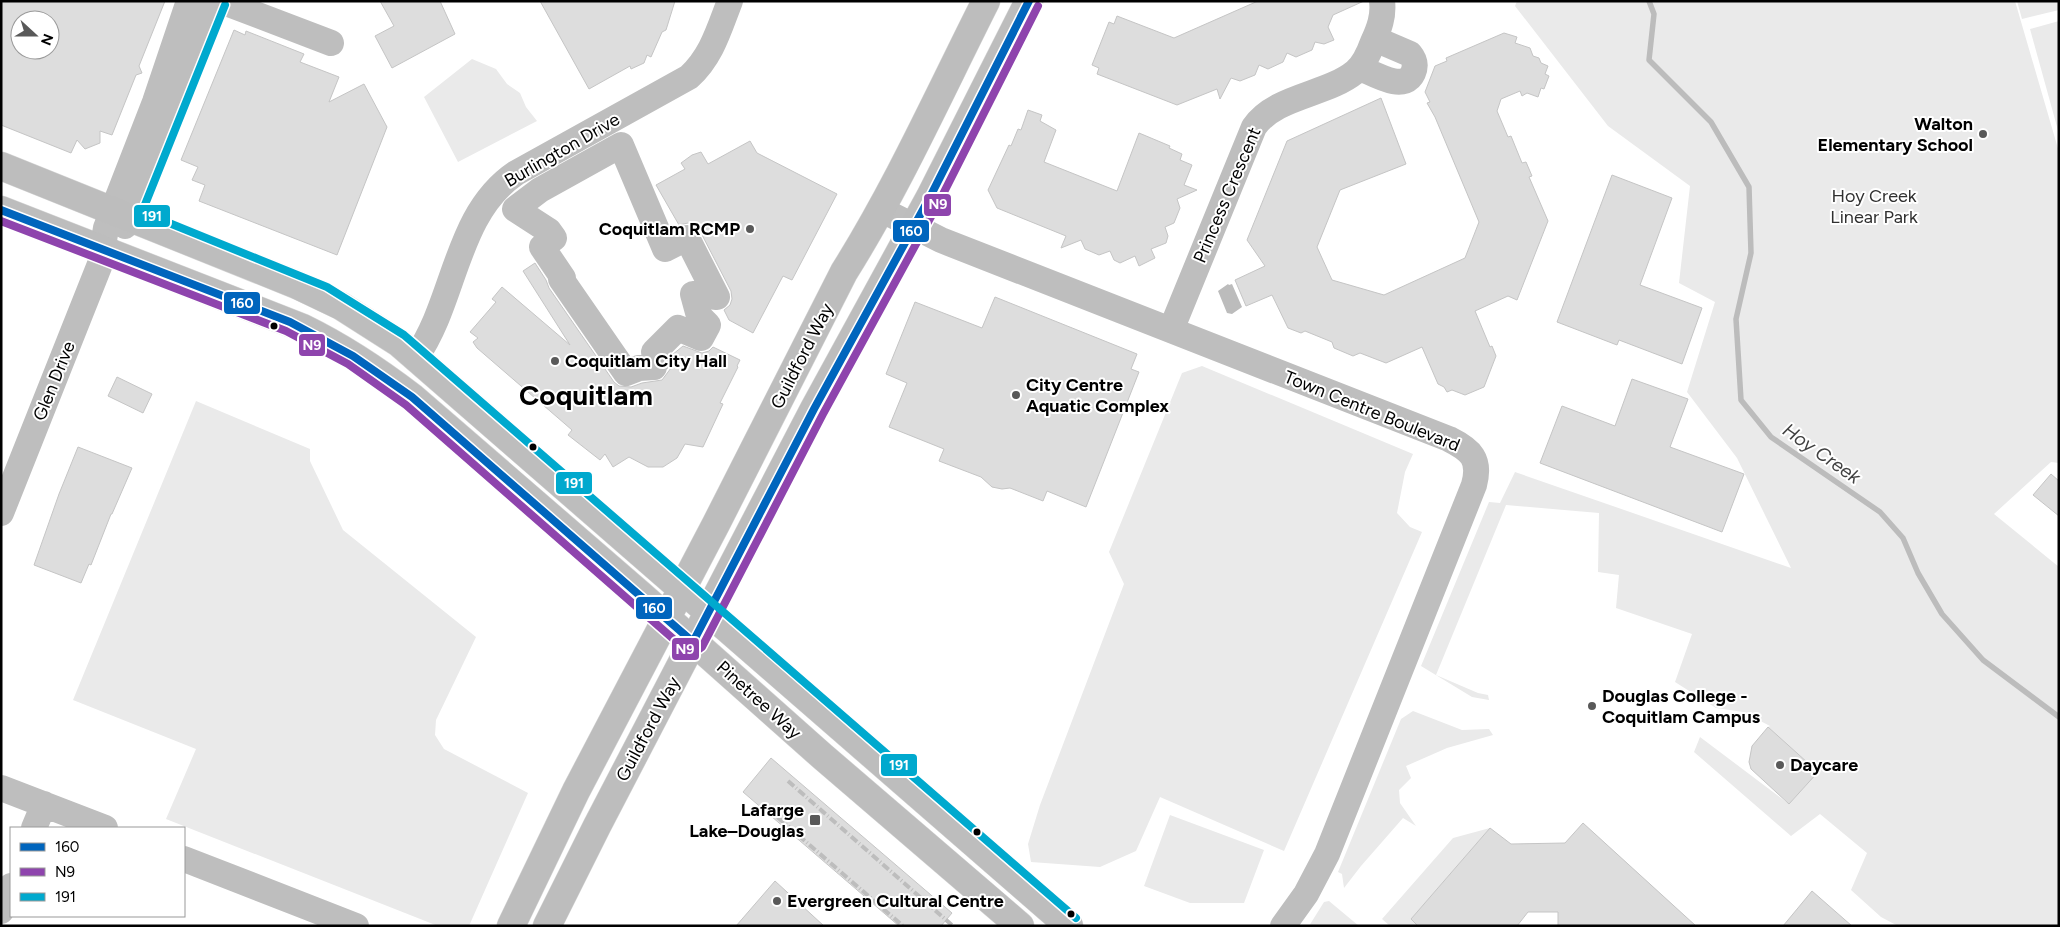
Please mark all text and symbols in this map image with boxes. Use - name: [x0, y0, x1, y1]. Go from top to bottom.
- north arrow: [10, 10, 60, 60]
- text: N: [37, 31, 57, 48]
- street label: Burlington Drive: [501, 108, 624, 192]
- place label: Walton Elementary School: [1818, 113, 1973, 156]
- street label: Princess Crescent: [1189, 124, 1266, 266]
- marker: Walton Elementary School: [1977, 128, 1989, 140]
- park label: Hoy Creek Linear Park: [1830, 185, 1918, 228]
- line badge: N9: [923, 193, 952, 217]
- text: N9: [929, 196, 947, 213]
- line badge: 191: [133, 204, 171, 228]
- text: 191: [142, 208, 162, 225]
- place label: Coquitlam RCMP: [599, 218, 740, 240]
- line badge: 160: [892, 219, 930, 243]
- marker: Coquitlam RCMP: [744, 223, 756, 235]
- text: 160: [899, 223, 923, 240]
- line badge: 160: [223, 291, 261, 315]
- text: 160: [230, 295, 254, 312]
- street label: Guildford Way: [766, 299, 838, 412]
- unlabelled marker: [269, 321, 279, 331]
- line badge: N9: [298, 333, 326, 357]
- text: N9: [303, 337, 321, 354]
- street label: Glen Drive: [28, 338, 80, 424]
- place label: Coquitlam City Hall: [565, 350, 727, 372]
- marker: Coquitlam City Hall: [549, 355, 561, 367]
- street label: Town Centre Boulevard: [1281, 366, 1463, 456]
- place label: City Centre Aquatic Complex: [1026, 374, 1169, 417]
- district label: Coquitlam: [519, 378, 653, 412]
- marker: City Centre Aquatic Complex: [1010, 389, 1022, 401]
- water label: Hoy Creek: [1778, 418, 1866, 489]
- unlabelled marker: [528, 442, 538, 452]
- line badge: 191: [555, 471, 593, 495]
- text: 191: [564, 475, 584, 492]
- line badge: 160: [635, 596, 673, 620]
- text: 160: [642, 600, 666, 617]
- line badge: N9: [671, 637, 700, 661]
- text: N9: [676, 641, 694, 658]
- street label: Pinetree Way: [712, 656, 806, 744]
- street label: Guildford Way: [611, 672, 685, 785]
- place label: Douglas College - Coquitlam Campus: [1602, 685, 1761, 728]
- marker: Douglas College - Coquitlam Campus: [1586, 700, 1598, 712]
- line badge: 191: [880, 753, 918, 777]
- place label: Daycare: [1790, 754, 1858, 776]
- text: 191: [889, 757, 909, 774]
- marker: Daycare: [1774, 759, 1786, 771]
- place label: Lafarge Lake–Douglas: [689, 799, 805, 842]
- marker: Lafarge Lake–Douglas: [808, 813, 822, 827]
- legend: [10, 827, 185, 917]
- unlabelled marker: [972, 827, 982, 837]
- text: 160: [55, 838, 79, 856]
- text: N9: [55, 863, 75, 881]
- text: 191: [55, 888, 76, 906]
- place label: Evergreen Cultural Centre: [787, 890, 1004, 912]
- marker: Evergreen Cultural Centre: [771, 895, 783, 907]
- unlabelled marker: [1066, 909, 1076, 919]

